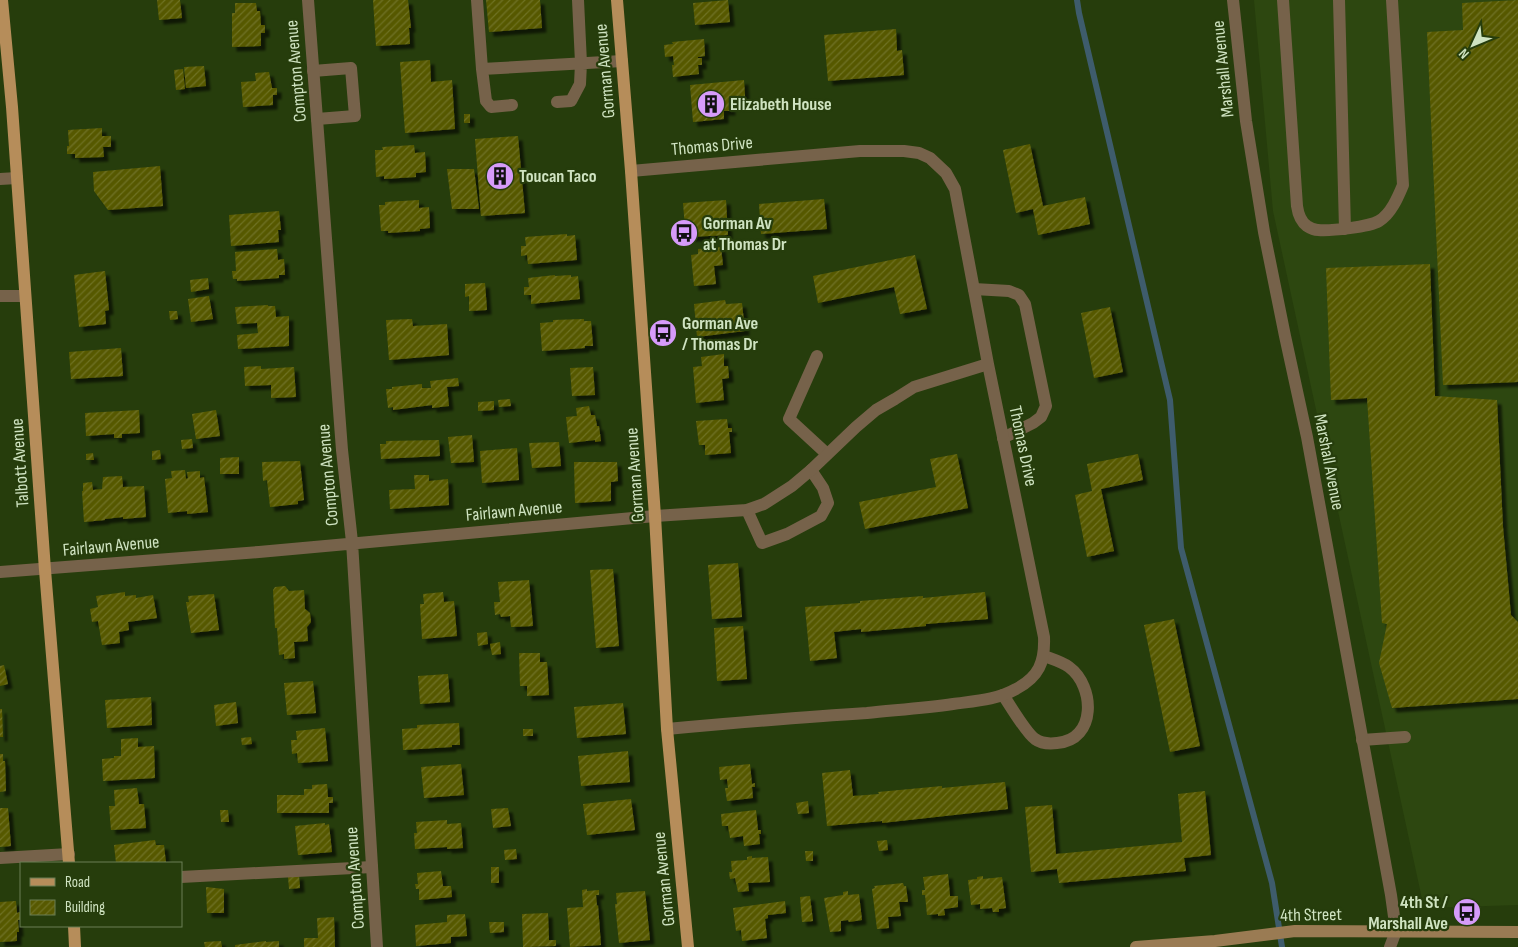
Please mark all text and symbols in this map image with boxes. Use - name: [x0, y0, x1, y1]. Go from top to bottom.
- street label: Compton Avenue: [281, 19, 311, 123]
- street label: Marshall Avenue: [1207, 20, 1239, 118]
- north arrow: [1448, 20, 1498, 70]
- street label: Gorman Avenue: [590, 23, 620, 119]
- text: N: [1455, 45, 1473, 62]
- building icon: Elizabeth House: [696, 89, 726, 119]
- place label: Elizabeth House: [730, 94, 832, 115]
- street label: Thomas Drive: [670, 132, 754, 160]
- building icon: Toucan Taco: [485, 161, 515, 191]
- place label: Toucan Taco: [519, 166, 597, 187]
- place label: Gorman Av at Thomas Dr: [703, 213, 787, 255]
- bus stop icon: Gorman Av at Thomas Dr: [669, 218, 699, 248]
- place label: Gorman Ave / Thomas Dr: [682, 313, 759, 355]
- bus stop icon: Gorman Ave / Thomas Dr: [648, 318, 678, 348]
- street label: Thomas Drive: [1004, 404, 1042, 488]
- street label: Marshall Avenue: [1309, 412, 1349, 512]
- street label: Talbott Avenue: [6, 418, 34, 508]
- street label: Compton Avenue: [313, 423, 343, 527]
- street label: Gorman Avenue: [621, 427, 649, 523]
- street label: Fairlawn Avenue: [465, 496, 563, 526]
- street label: Fairlawn Avenue: [62, 531, 160, 561]
- street label: Compton Avenue: [341, 826, 369, 930]
- street label: Gorman Avenue: [649, 831, 679, 927]
- legend: [20, 862, 182, 927]
- text: Road: [65, 873, 90, 892]
- place label: 4th St / Marshall Ave: [1368, 892, 1448, 934]
- bus stop icon: 4th St / Marshall Ave: [1452, 897, 1482, 927]
- text: Building: [65, 898, 105, 917]
- street label: 4th Street: [1280, 904, 1342, 926]

